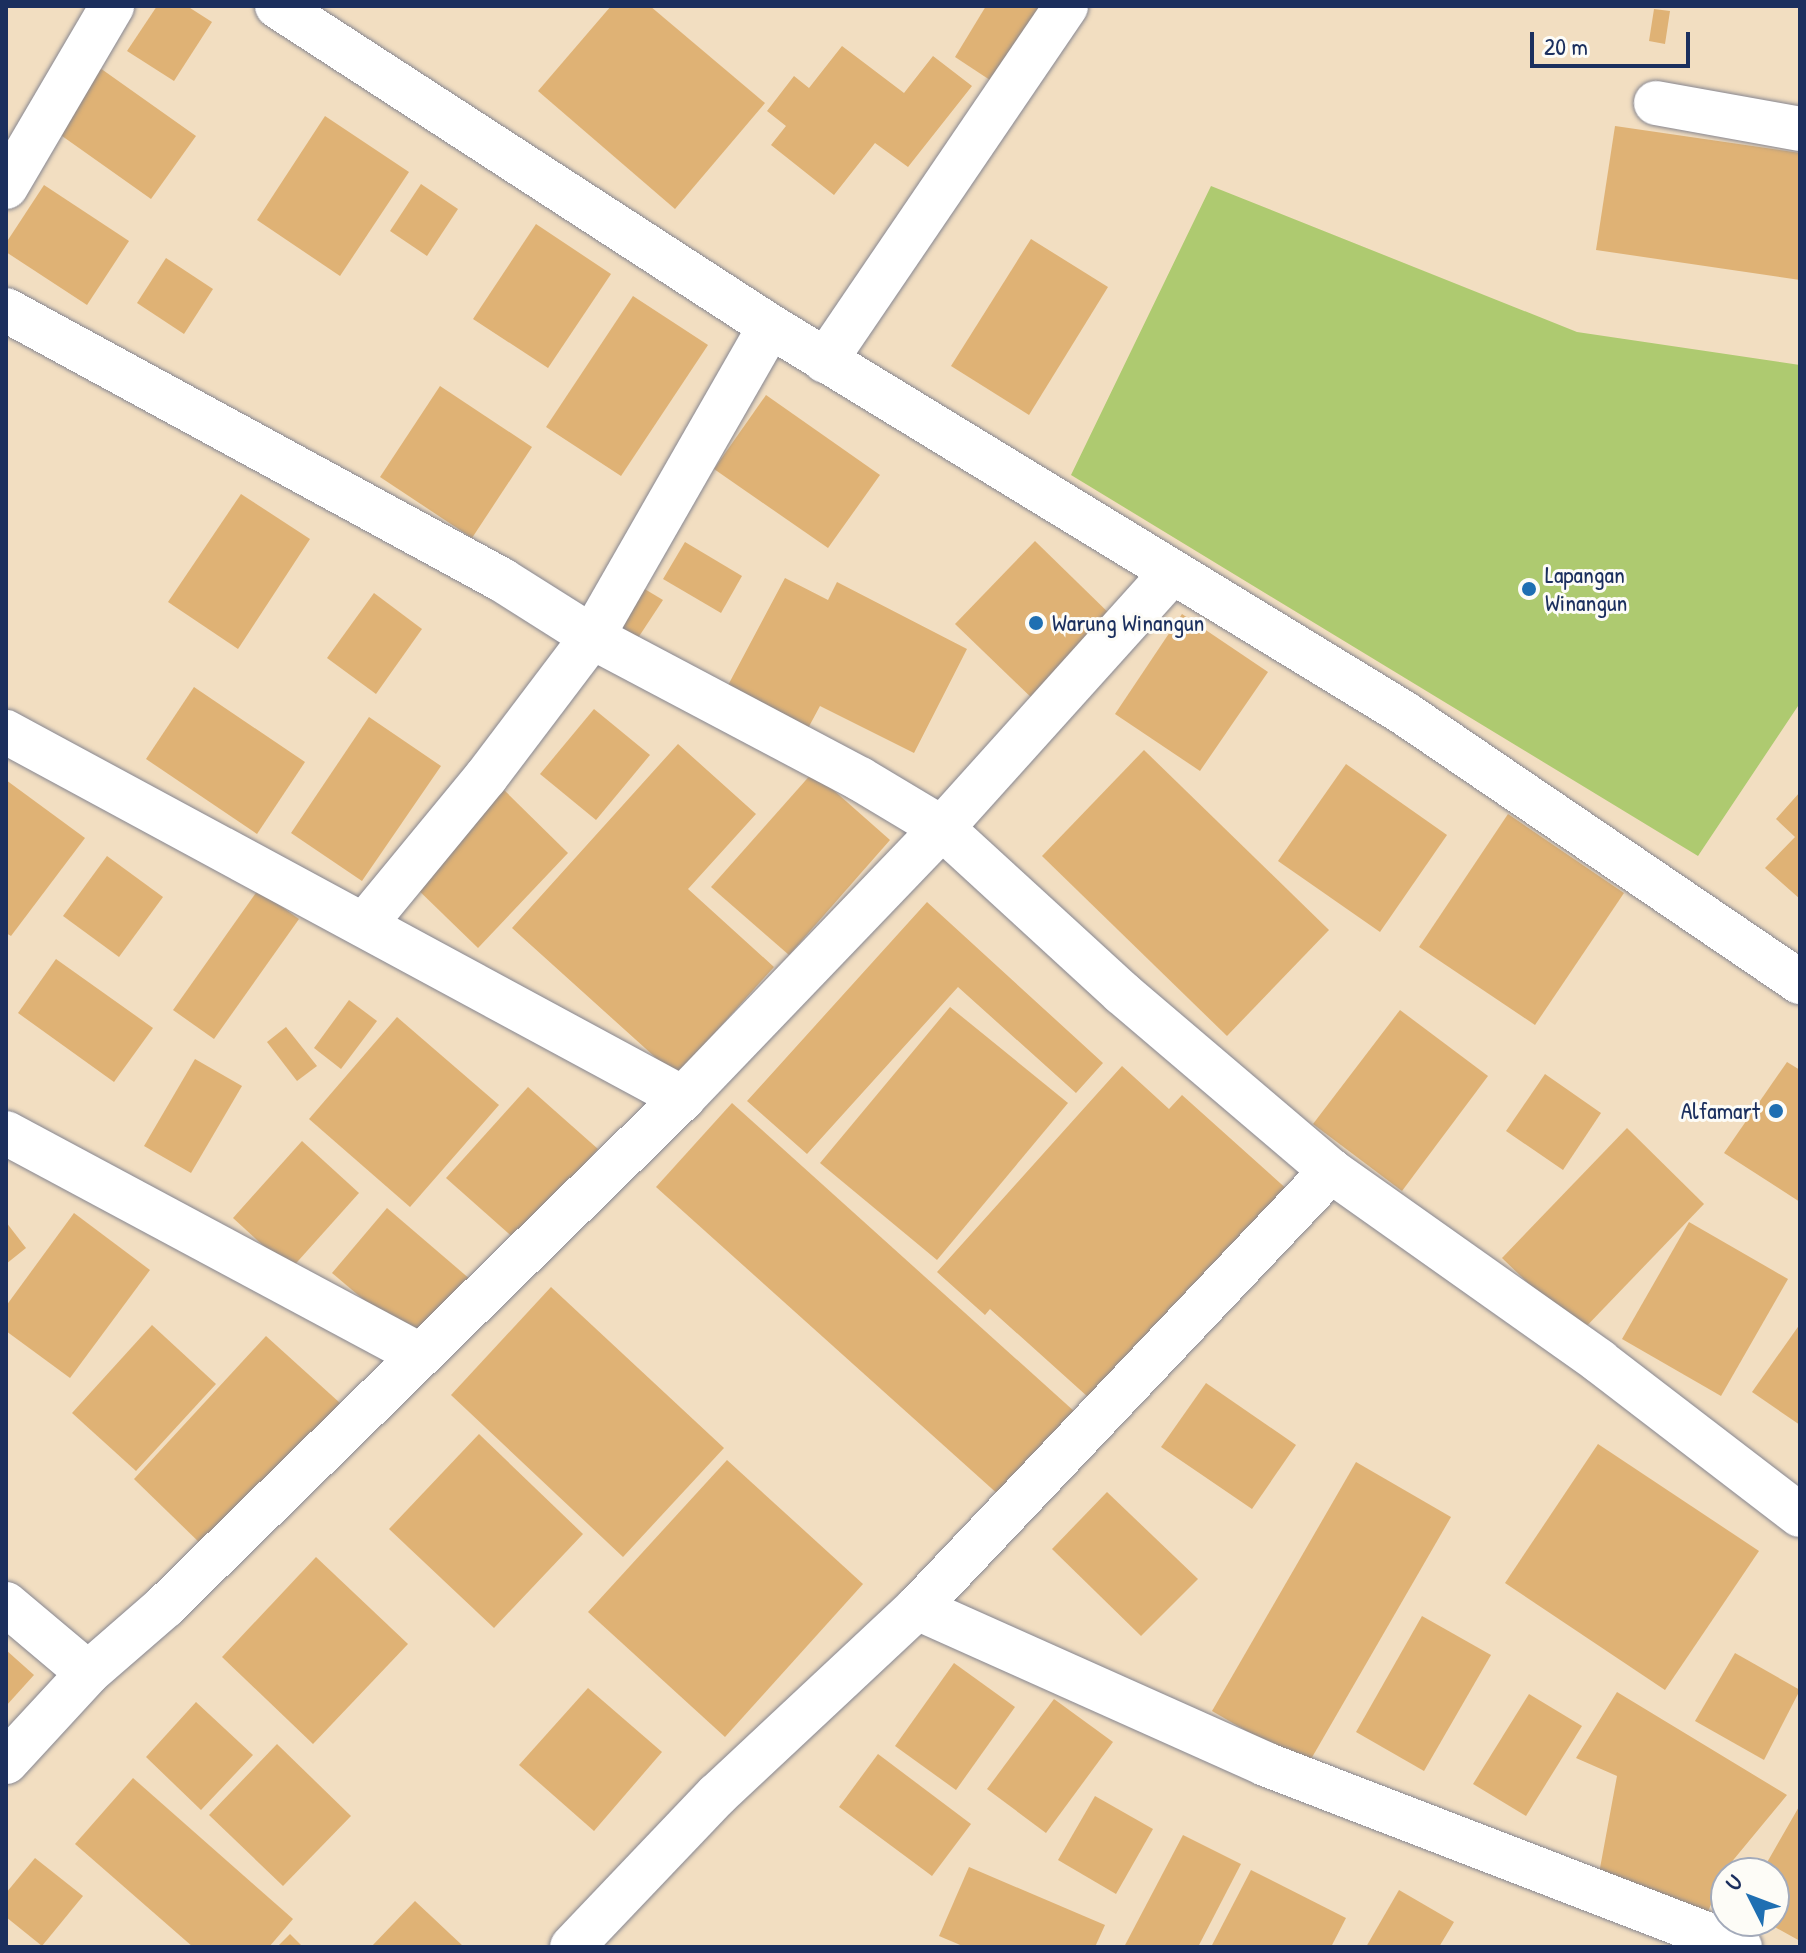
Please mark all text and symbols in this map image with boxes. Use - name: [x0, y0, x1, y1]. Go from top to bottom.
- scale bar: [1534, 16, 1694, 66]
- text: 20 m: [1544, 30, 1588, 62]
- place label: Lapangan Winangun: [1545, 561, 1627, 617]
- marker: Lapangan Winangun: [1520, 580, 1538, 598]
- place label: Warung Winangun: [1052, 609, 1204, 637]
- marker: Warung Winangun: [1027, 614, 1045, 632]
- place label: Alfamart: [1681, 1097, 1760, 1125]
- marker: Alfamart: [1767, 1102, 1785, 1120]
- north arrow: [1710, 1857, 1790, 1937]
- text: U: [1718, 1868, 1749, 1897]

